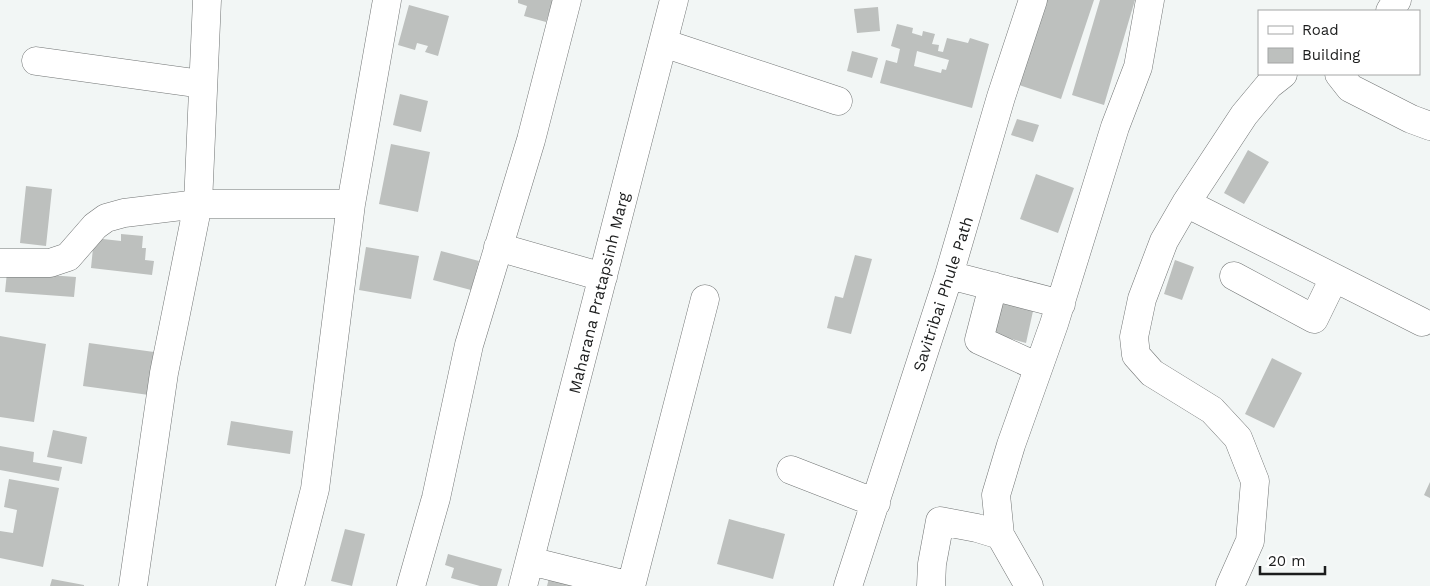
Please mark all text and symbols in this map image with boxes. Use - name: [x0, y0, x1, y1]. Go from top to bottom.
- legend: [1258, 10, 1420, 75]
- text: Road: [1302, 21, 1339, 39]
- text: Building: [1302, 46, 1360, 64]
- street label: Maharana Pratapsinh Marg: [565, 190, 633, 396]
- street label: Savitribai Phule Path: [909, 214, 977, 374]
- scale bar: [1260, 544, 1325, 576]
- text: 20 m: [1268, 552, 1306, 570]

